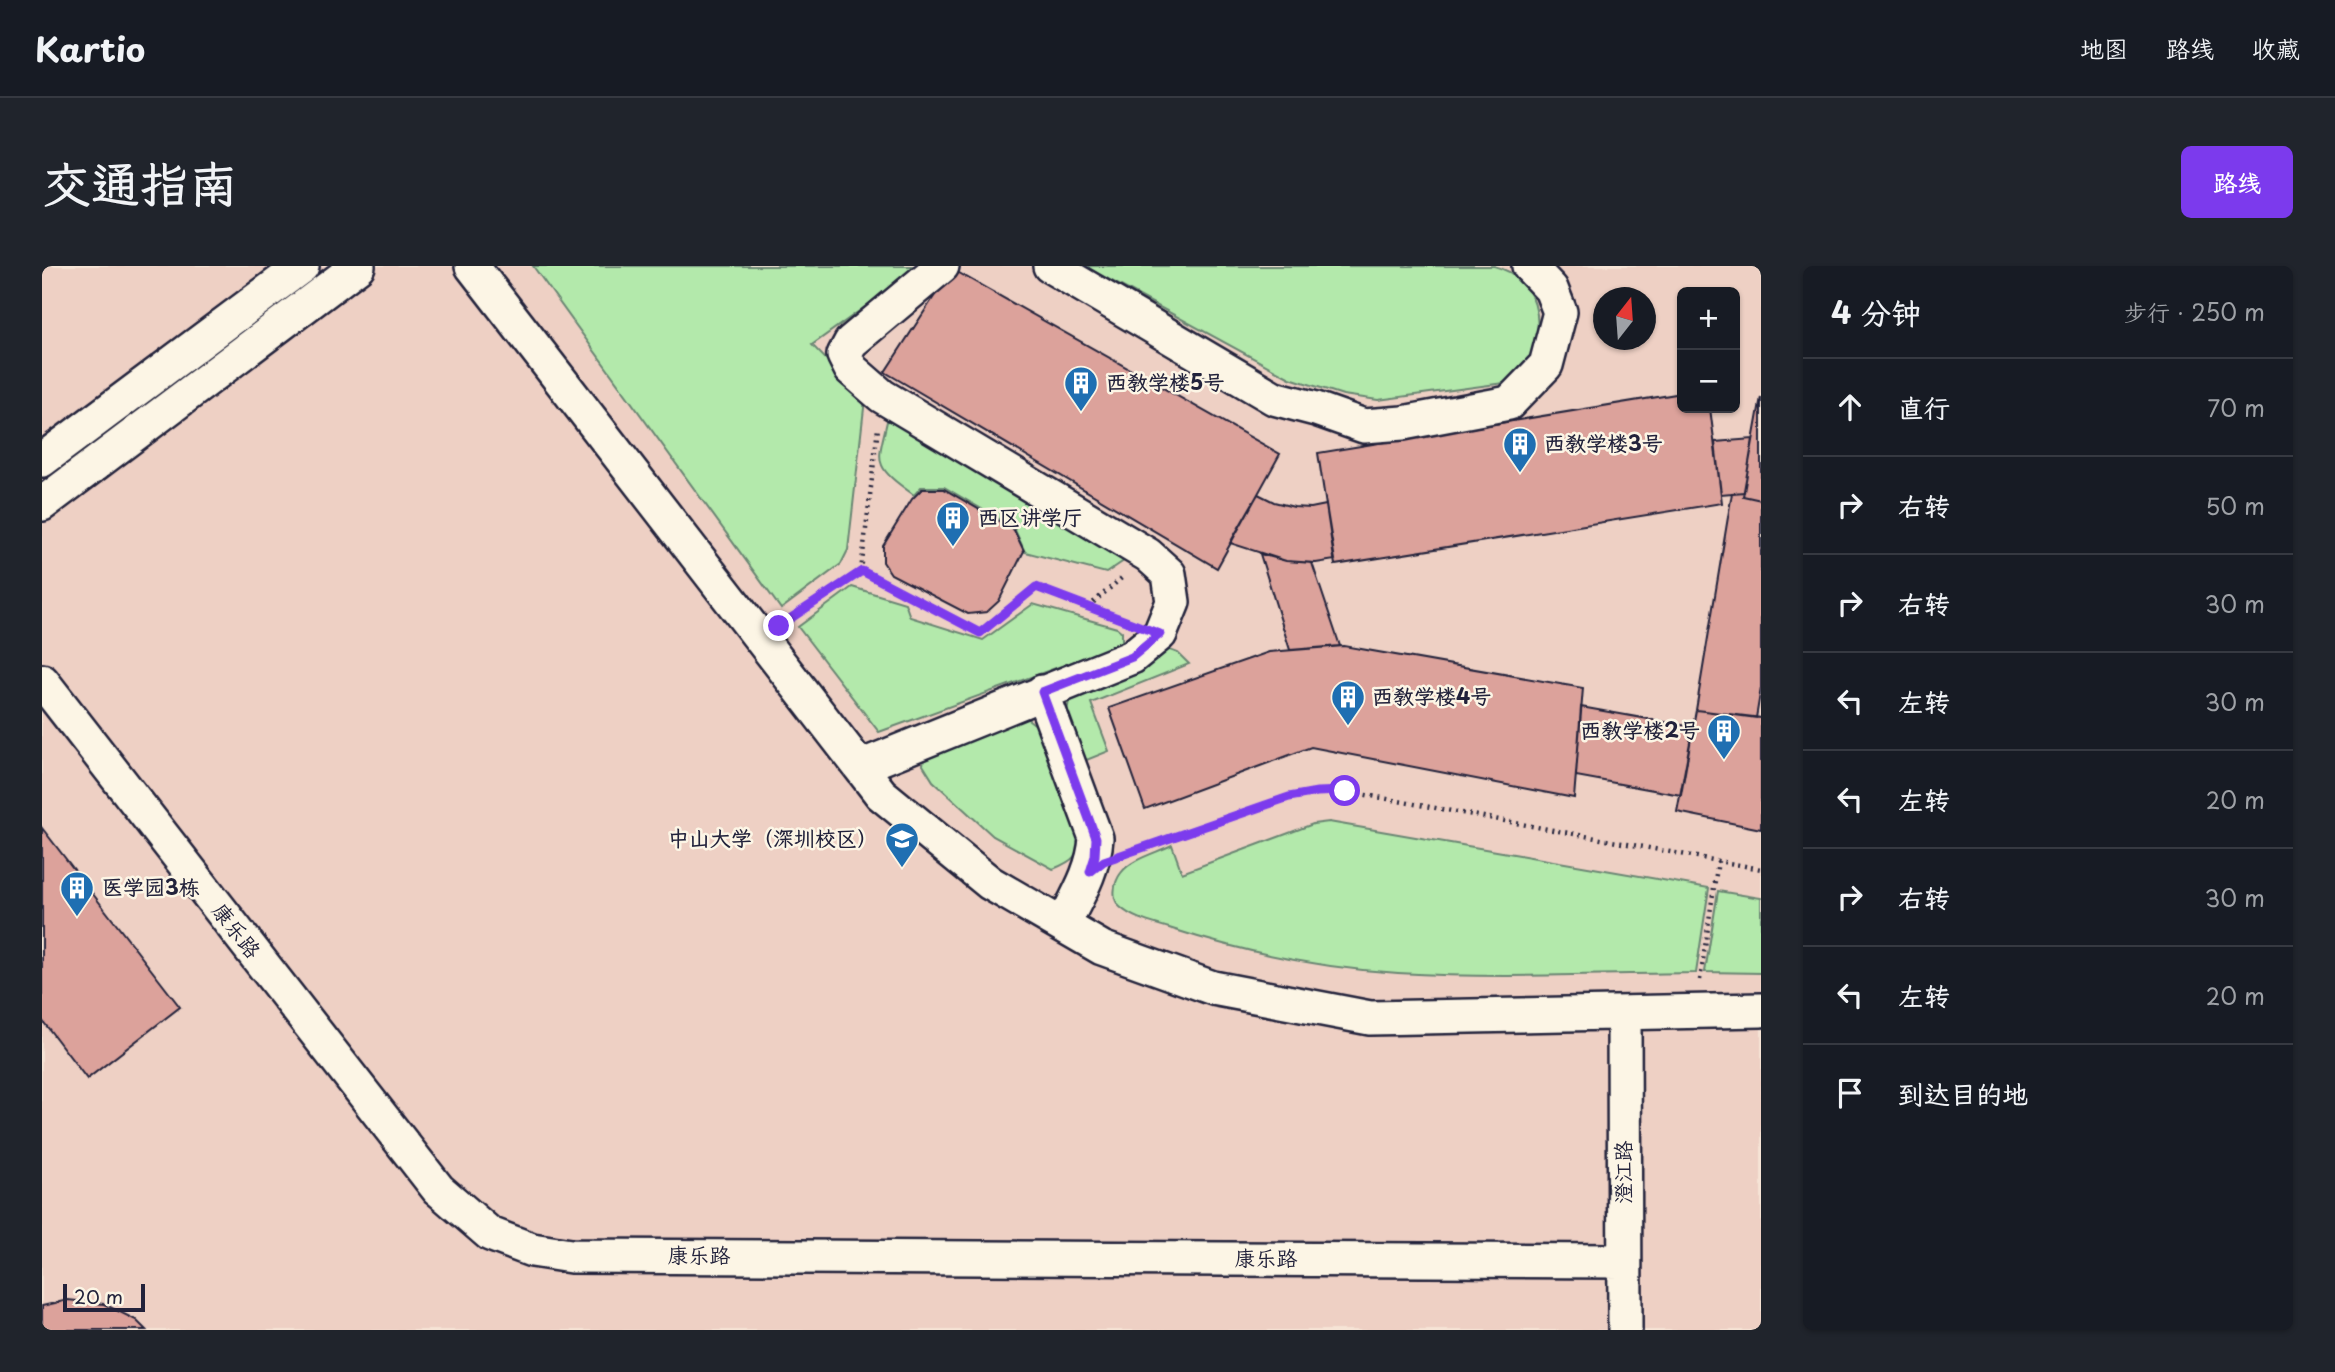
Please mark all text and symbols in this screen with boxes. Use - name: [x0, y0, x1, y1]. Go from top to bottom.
- text: Kartio: [35, 23, 145, 73]
- text: 地图: [2080, 30, 2128, 66]
- text: 路线: [2166, 30, 2214, 66]
- text: 收藏: [2252, 30, 2300, 66]
- text: 交通指南: [42, 145, 238, 219]
- button: 路线: [2181, 146, 2293, 218]
- north arrow: [1593, 287, 1656, 350]
- map controls: [1677, 287, 1740, 413]
- button: +: [1677, 287, 1740, 350]
- text: 4 分钟: [1831, 289, 1921, 334]
- text: 步行 · 250 m: [2124, 294, 2265, 329]
- button: −: [1677, 350, 1740, 413]
- building icon: 西教学楼5号: [1062, 364, 1100, 413]
- place label: 西教学楼5号: [1106, 365, 1224, 397]
- icon: ahead: [1831, 388, 1869, 426]
- text: 直行: [1898, 388, 1950, 427]
- text: 70 m: [2207, 390, 2265, 425]
- building icon: 西教学楼3号: [1501, 425, 1539, 474]
- place label: 西教学楼3号: [1544, 426, 1663, 458]
- icon: right: [1831, 486, 1869, 524]
- text: 右转: [1898, 486, 1950, 525]
- text: 50 m: [2205, 488, 2265, 523]
- building icon: 西区讲学厅: [934, 499, 972, 548]
- place label: 西区讲学厅: [978, 500, 1083, 532]
- icon: right: [1831, 584, 1869, 622]
- text: 右转: [1898, 584, 1950, 623]
- text: 30 m: [2204, 586, 2265, 621]
- route end: [763, 610, 794, 641]
- building icon: 西教学楼4号: [1329, 678, 1367, 727]
- place label: 西教学楼4号: [1372, 679, 1491, 711]
- icon: left: [1831, 682, 1869, 720]
- text: 左转: [1898, 682, 1950, 721]
- text: 30 m: [2204, 684, 2265, 719]
- building icon: 西教学楼2号: [1705, 712, 1743, 761]
- place label: 西教学楼2号: [1580, 713, 1700, 745]
- route start: [1329, 775, 1360, 806]
- icon: left: [1831, 780, 1869, 818]
- text: 左转: [1898, 780, 1950, 819]
- text: 20 m: [2206, 782, 2265, 817]
- school or university icon: 中山大学（深圳校区）: [883, 820, 921, 869]
- place label: 中山大学（深圳校区）: [668, 821, 878, 853]
- building icon: 医学园3栋: [58, 869, 96, 918]
- place label: 医学园3栋: [102, 870, 200, 902]
- icon: right: [1831, 878, 1869, 916]
- text: 右转: [1898, 878, 1950, 917]
- text: 30 m: [2204, 880, 2265, 915]
- street label: 康乐路: [206, 895, 270, 964]
- icon: left: [1831, 976, 1869, 1014]
- text: 左转: [1898, 976, 1950, 1015]
- text: 20 m: [2206, 978, 2265, 1013]
- icon: arrive: [1831, 1074, 1869, 1112]
- text: 到达目的地: [1898, 1074, 2028, 1113]
- street label: 澄江路: [1606, 1141, 1638, 1204]
- street label: 康乐路: [668, 1238, 731, 1270]
- street label: 康乐路: [1235, 1241, 1298, 1273]
- scale bar: [63, 1281, 145, 1313]
- text: 20 m: [74, 1282, 123, 1310]

